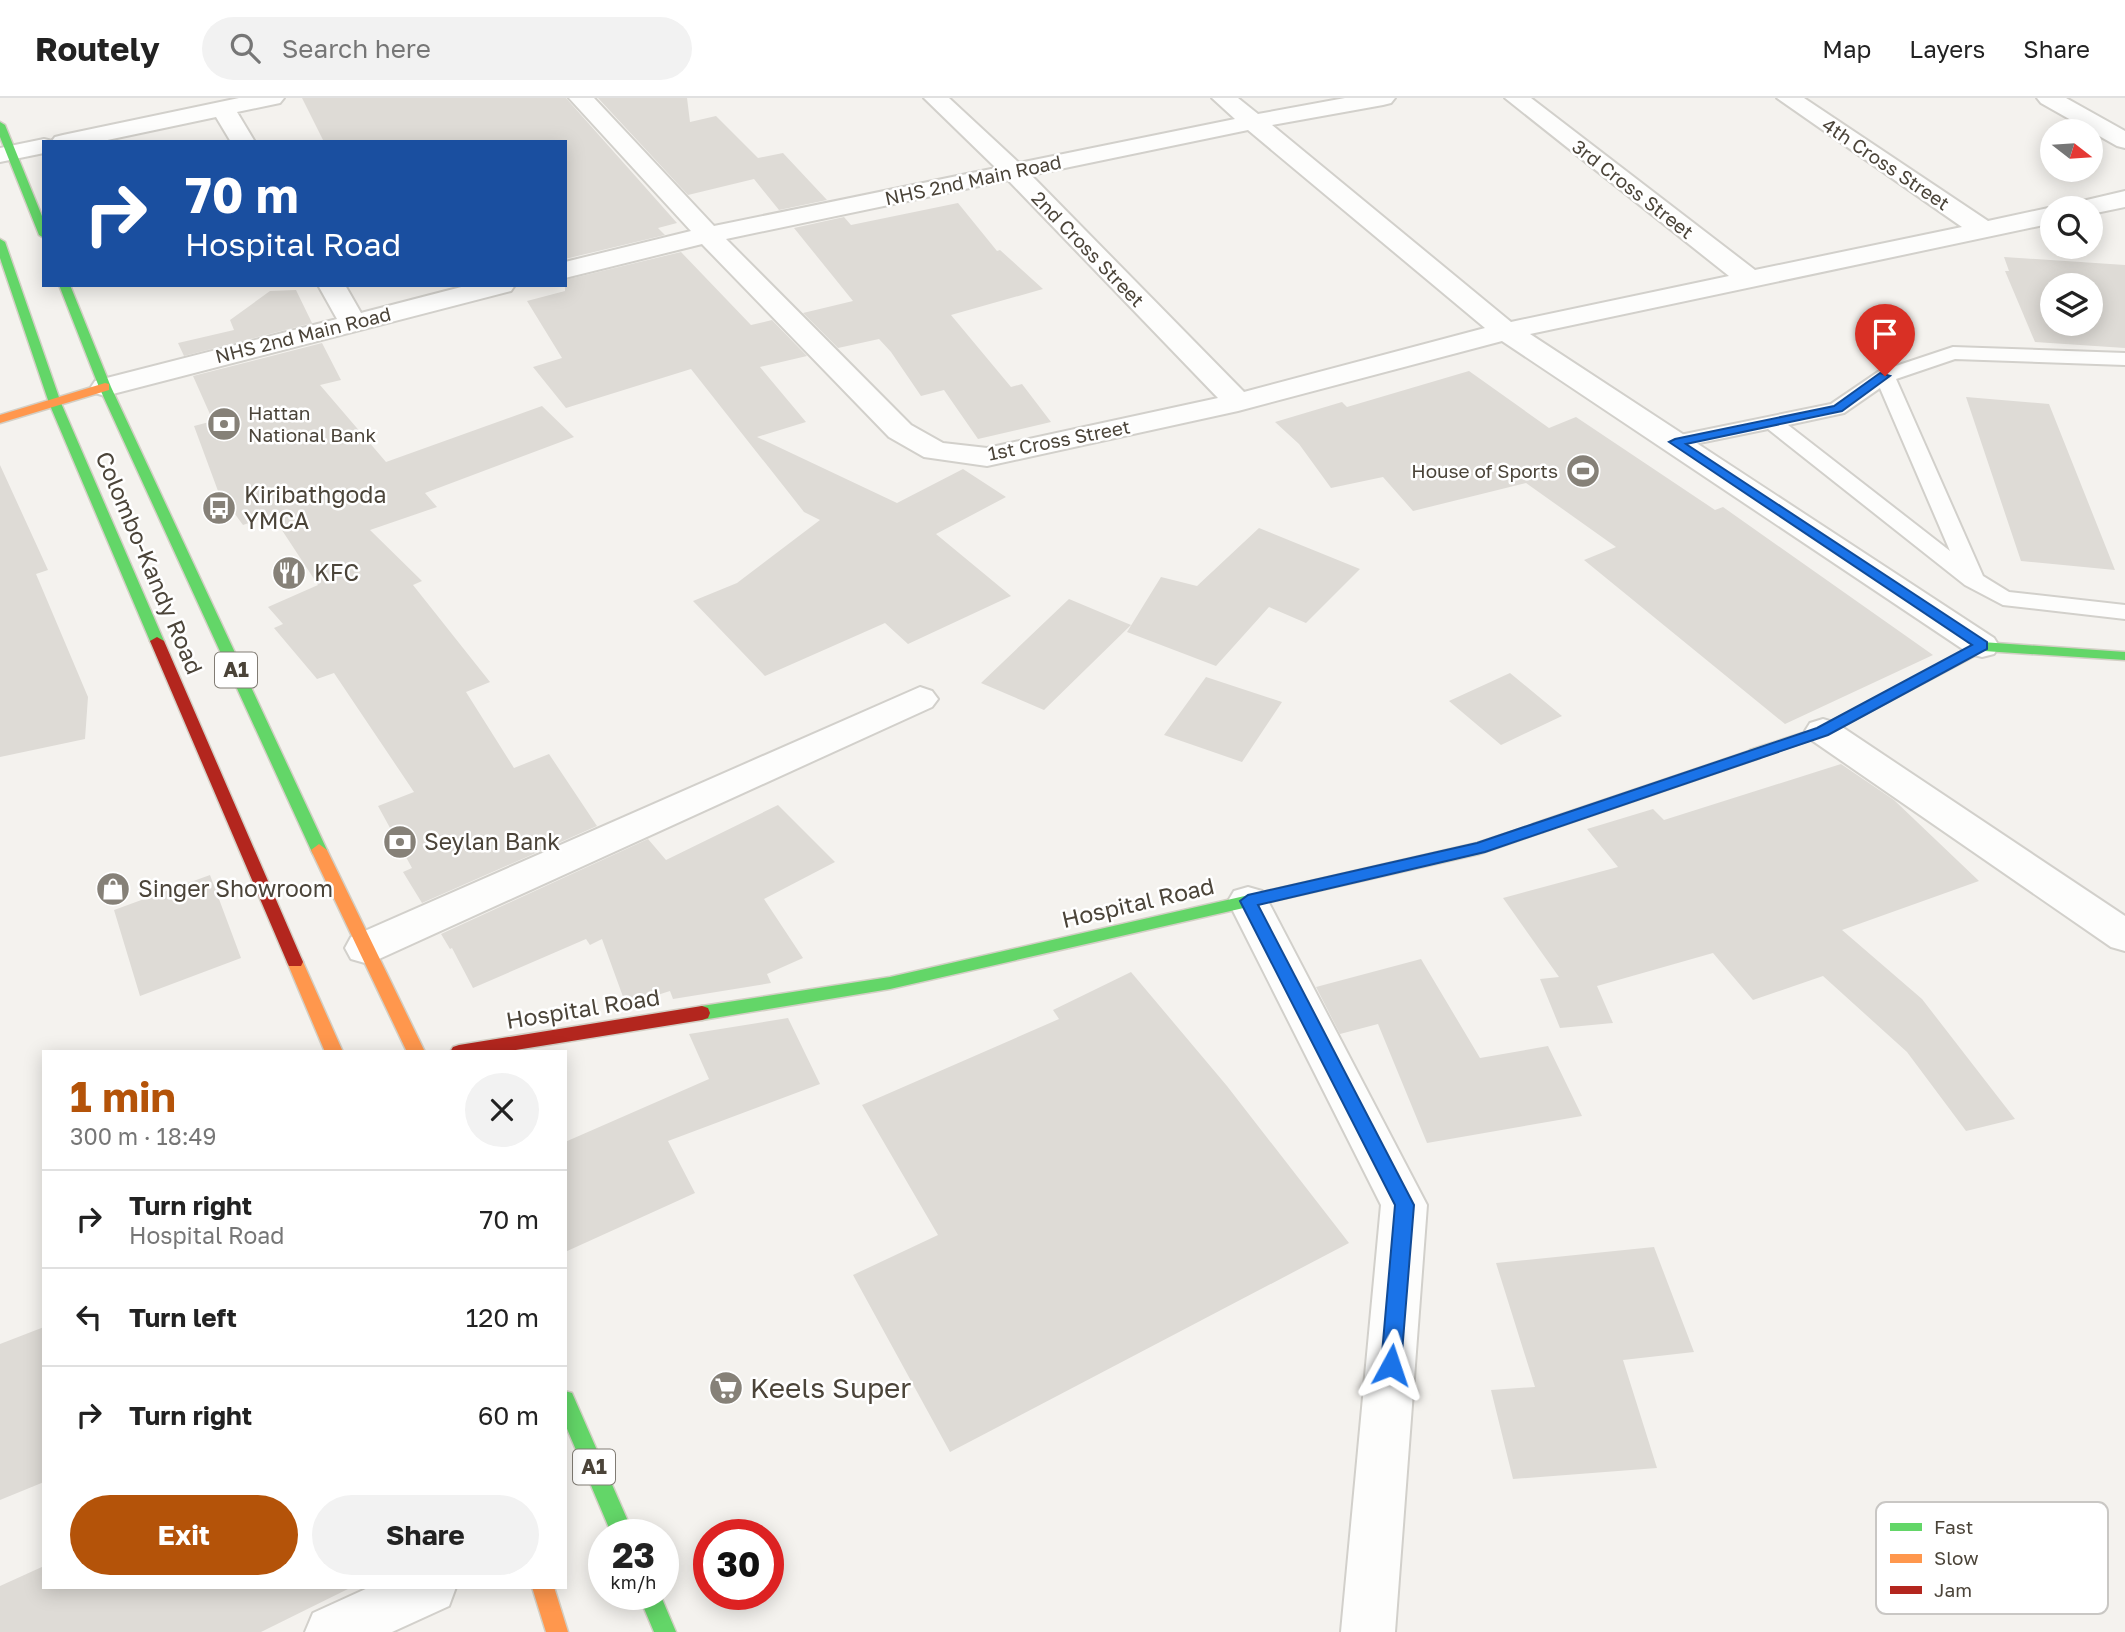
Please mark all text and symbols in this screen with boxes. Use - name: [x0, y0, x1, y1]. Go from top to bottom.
- search box: [202, 17, 692, 80]
- text: Routely: [35, 29, 160, 68]
- icon: search: [226, 29, 264, 67]
- text: Search here: [282, 33, 431, 64]
- text: Map: [1822, 34, 1871, 63]
- text: Layers: [1909, 34, 1985, 63]
- text: Share: [2023, 34, 2090, 63]
- street label: 4th Cross Street: [1818, 113, 1954, 215]
- north arrow: [2040, 119, 2104, 182]
- map controls: [2040, 119, 2103, 336]
- street label: 3rd Cross Street: [1568, 134, 1698, 243]
- street label: NHS 2nd Main Road: [882, 150, 1063, 209]
- text: 70 m: [185, 165, 299, 224]
- icon: right: [70, 168, 161, 259]
- street label: 2nd Cross Street: [1027, 186, 1149, 311]
- button: search: [2040, 196, 2103, 259]
- text: Hospital Road: [185, 225, 401, 263]
- button: layers: [2040, 273, 2103, 336]
- street label: NHS 2nd Main Road: [213, 302, 393, 367]
- pin: [1855, 304, 1915, 376]
- icon: arrive: [1866, 315, 1904, 353]
- place label: Hattan National Bank: [248, 401, 376, 446]
- bank icon: Hattan National Bank: [205, 405, 243, 443]
- street label: 1st Cross Street: [986, 414, 1132, 465]
- street label: Colombo-Kandy Road: [90, 447, 210, 678]
- sports icon: House of Sports: [1564, 452, 1602, 490]
- place label: House of Sports: [1411, 459, 1558, 482]
- place label: Kiribathgoda YMCA: [244, 480, 387, 534]
- bus stop icon: Kiribathgoda YMCA: [200, 489, 238, 527]
- restaurant icon: KFC: [270, 554, 308, 592]
- place label: KFC: [314, 558, 359, 586]
- road number: A1: [215, 652, 257, 688]
- bank icon: Seylan Bank: [381, 823, 419, 861]
- place label: Seylan Bank: [424, 827, 560, 855]
- shop icon: Singer Showroom: [94, 870, 132, 908]
- street label: Hospital Road: [1059, 871, 1217, 933]
- place label: Singer Showroom: [138, 874, 333, 902]
- street label: Hospital Road: [504, 982, 662, 1034]
- text: 1 min: [70, 1071, 176, 1121]
- button: close: [465, 1073, 539, 1147]
- text: 300 m · 18:49: [70, 1122, 217, 1150]
- text: Turn right: [129, 1190, 252, 1221]
- icon: right: [70, 1200, 108, 1238]
- text: 70 m: [480, 1204, 539, 1235]
- text: Hospital Road: [129, 1221, 284, 1249]
- icon: left: [70, 1298, 108, 1336]
- text: Turn left: [129, 1302, 237, 1333]
- text: 120 m: [466, 1302, 539, 1333]
- position arrow: [1354, 1328, 1428, 1402]
- supermarket icon: Keels Super: [707, 1369, 745, 1407]
- place label: Keels Super: [750, 1371, 911, 1404]
- icon: right: [70, 1396, 108, 1434]
- text: Turn right: [129, 1400, 252, 1431]
- text: 60 m: [478, 1400, 539, 1431]
- road number: A1: [573, 1450, 615, 1484]
- button: Exit: [70, 1495, 298, 1575]
- button: Share: [312, 1495, 539, 1575]
- legend: [1876, 1502, 2108, 1614]
- text: Fast: [1934, 1515, 1973, 1538]
- speed limit sign: 30: [693, 1519, 784, 1610]
- text: 23: [612, 1534, 655, 1576]
- text: Slow: [1934, 1546, 1979, 1569]
- text: km/h: [611, 1571, 656, 1593]
- text: Jam: [1934, 1578, 1972, 1601]

